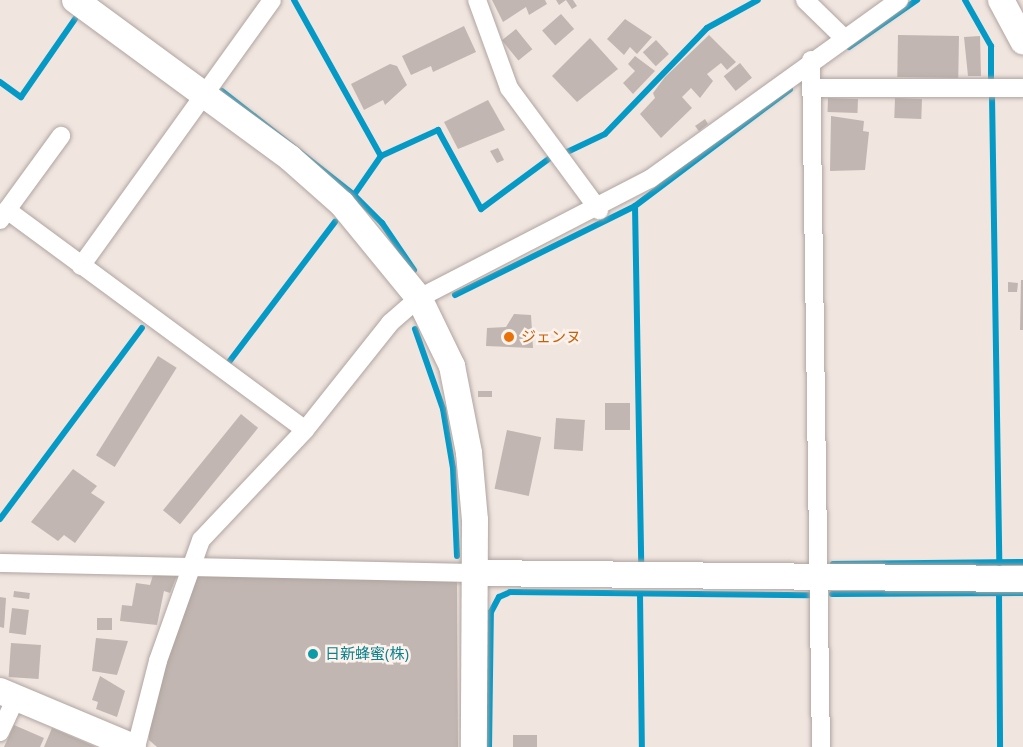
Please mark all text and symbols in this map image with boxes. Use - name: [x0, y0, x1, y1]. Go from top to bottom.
- place label: ジェンヌ: [521, 328, 581, 346]
- marker: ジェンヌ: [502, 330, 516, 344]
- place label: 日新蜂蜜(株): [325, 645, 409, 663]
- marker: 日新蜂蜜(株): [306, 647, 320, 661]

